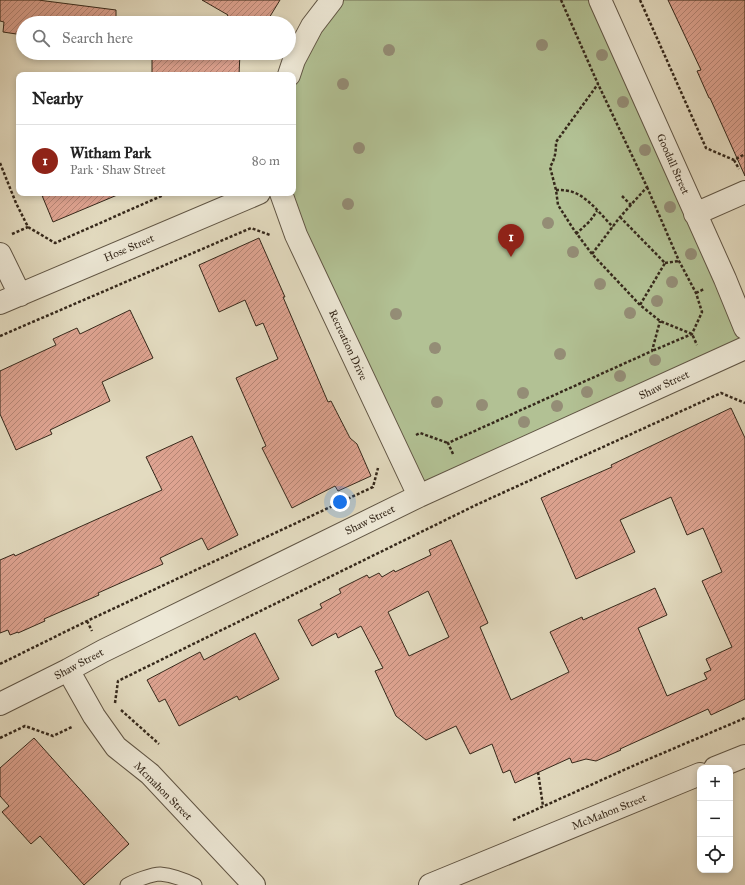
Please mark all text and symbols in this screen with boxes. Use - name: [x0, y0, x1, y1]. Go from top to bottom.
- search box: [16, 16, 296, 60]
- icon: search: [30, 27, 52, 49]
- text: Search here: [62, 29, 133, 47]
- text: Nearby: [32, 88, 83, 109]
- street label: Goodall Street: [654, 132, 692, 196]
- text: Witham Park: [70, 144, 151, 162]
- text: 1: [42, 153, 48, 169]
- text: 80 m: [252, 153, 280, 169]
- text: Park · Shaw Street: [70, 162, 166, 178]
- pin: 1: [498, 224, 524, 257]
- street label: Hose Street: [102, 232, 156, 264]
- street label: Recreation Drive: [326, 308, 370, 383]
- street label: Shaw Street: [637, 368, 691, 402]
- your location: [330, 492, 350, 512]
- street label: Shaw Street: [343, 502, 397, 538]
- street label: Shaw Street: [52, 646, 106, 682]
- street label: Mcmahon Street: [131, 759, 195, 823]
- map controls: [697, 765, 733, 873]
- button: +: [697, 765, 733, 801]
- street label: McMahon Street: [570, 791, 648, 833]
- button: −: [697, 801, 733, 837]
- button: locate: [697, 837, 733, 873]

